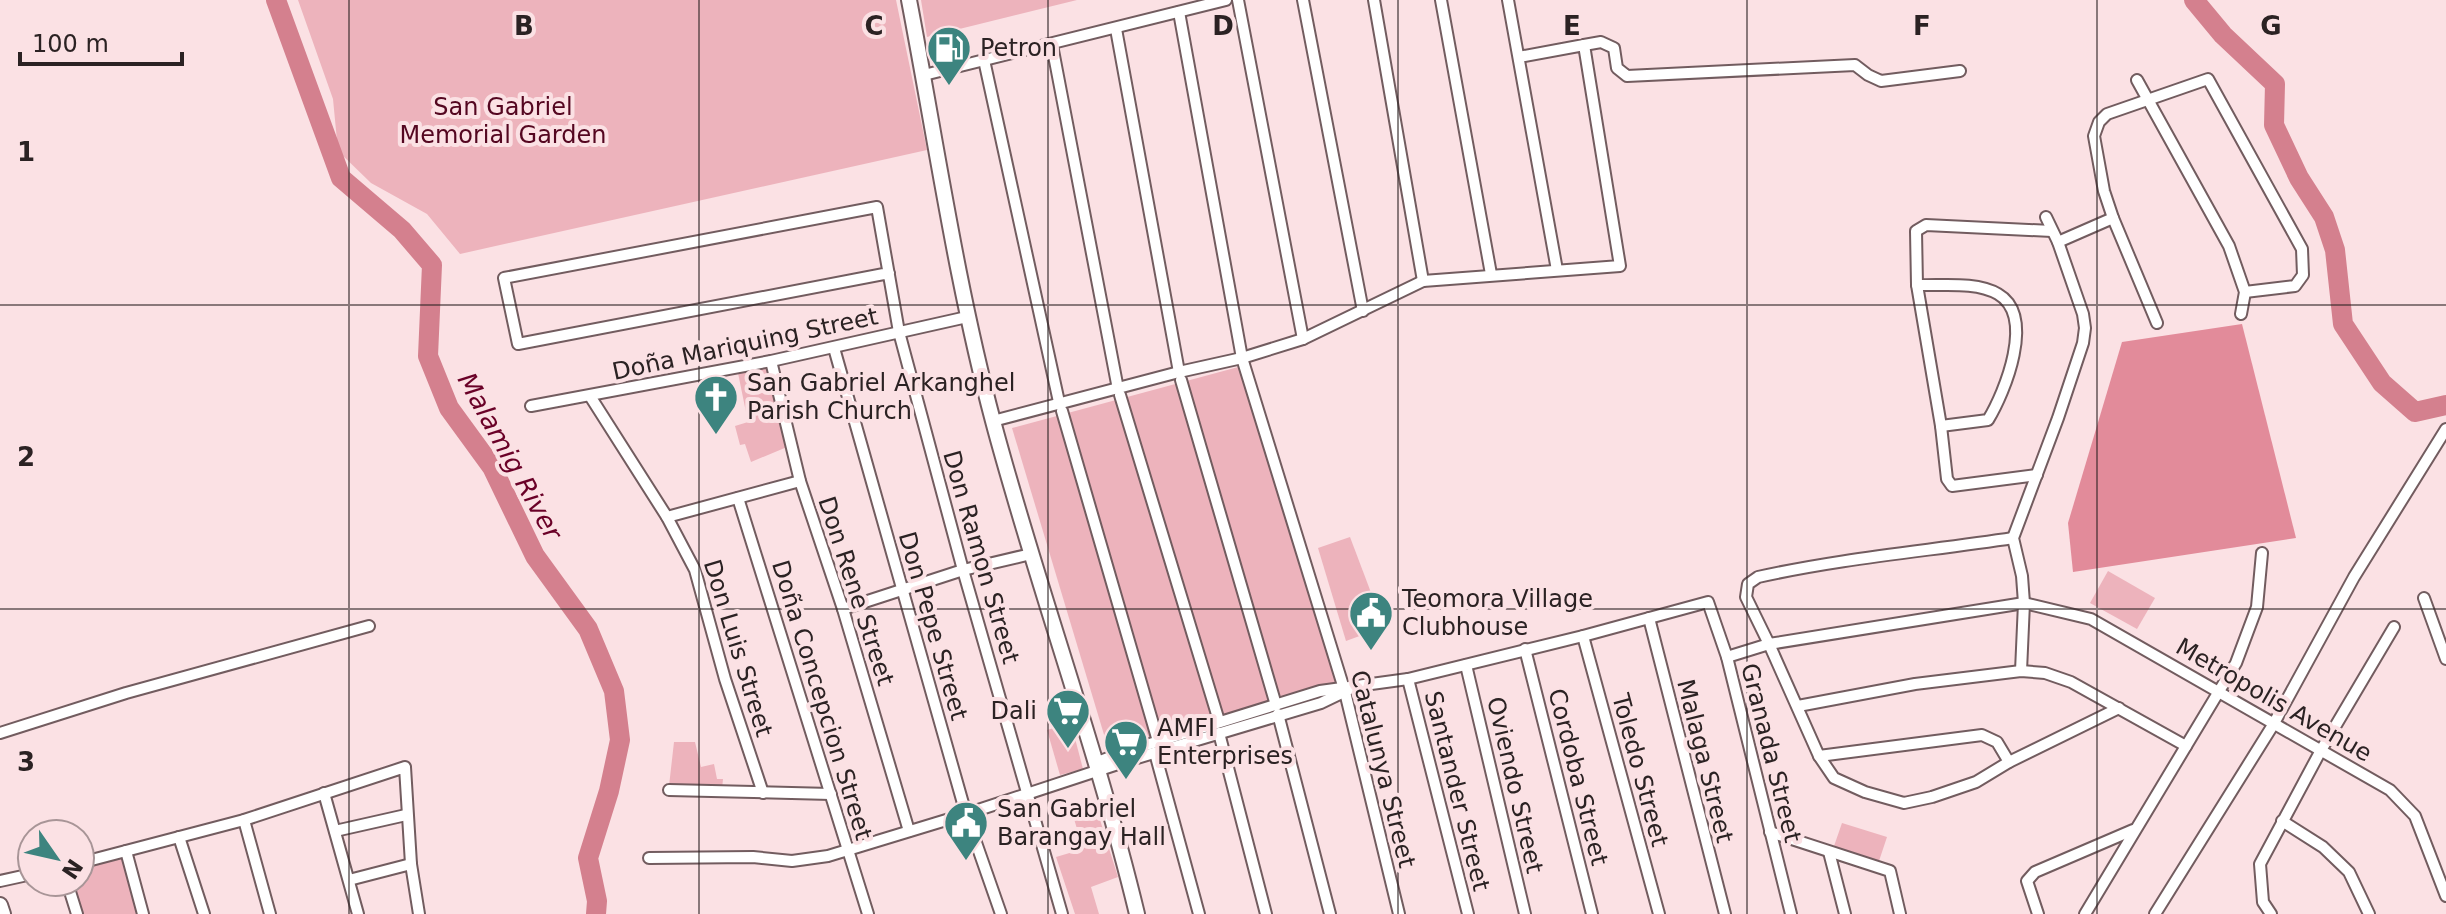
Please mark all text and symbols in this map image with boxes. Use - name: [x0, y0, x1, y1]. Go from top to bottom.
- text: B: [514, 11, 534, 41]
- text: C: [864, 11, 884, 41]
- text: D: [1212, 11, 1234, 41]
- text: E: [1563, 11, 1581, 41]
- text: F: [1913, 11, 1931, 41]
- text: G: [2260, 11, 2282, 41]
- scale bar: [20, 16, 182, 66]
- fuel station icon: Petron: [925, 24, 973, 87]
- text: 100 m: [32, 30, 109, 58]
- place label: Petron: [980, 34, 1057, 62]
- park label: San Gabriel Memorial Garden: [399, 93, 607, 149]
- text: 1: [17, 137, 35, 167]
- street label: Doña Mariquing Street: [610, 302, 880, 386]
- water label: Malamig River: [452, 367, 569, 547]
- place label: San Gabriel Arkanghel Parish Church: [747, 369, 1015, 425]
- church icon: San Gabriel Arkanghel Parish Church: [692, 373, 740, 436]
- text: 2: [17, 442, 35, 472]
- street label: Don Ramon Street: [937, 447, 1025, 667]
- street label: Don Rene Street: [812, 493, 900, 689]
- street label: Don Pepe Street: [893, 528, 973, 724]
- street label: Don Luis Street: [698, 556, 778, 740]
- street label: Doña Concepcion Street: [766, 557, 878, 843]
- place label: Teomora Village Clubhouse: [1401, 585, 1593, 641]
- public building icon: Teomora Village Clubhouse: [1347, 589, 1395, 652]
- street label: Metropolis Avenue: [2171, 633, 2377, 767]
- street label: Granada Street: [1735, 661, 1807, 845]
- street label: Catalunya Street: [1345, 668, 1421, 870]
- street label: Malaga Street: [1671, 676, 1739, 846]
- street label: Cordoba Street: [1542, 686, 1614, 868]
- supermarket icon: Dali: [1044, 687, 1092, 750]
- street label: Santander Street: [1419, 688, 1495, 894]
- street label: Toledo Street: [1606, 690, 1674, 850]
- street label: Oviendo Street: [1481, 694, 1549, 876]
- place label: Dali: [990, 697, 1037, 725]
- place label: AMFI Enterprises: [1157, 714, 1293, 770]
- supermarket icon: AMFI Enterprises: [1102, 718, 1150, 781]
- text: 3: [17, 747, 35, 777]
- place label: San Gabriel Barangay Hall: [997, 795, 1166, 851]
- public building icon: San Gabriel Barangay Hall: [942, 799, 990, 862]
- north arrow: [16, 818, 96, 898]
- text: N: [57, 854, 88, 884]

